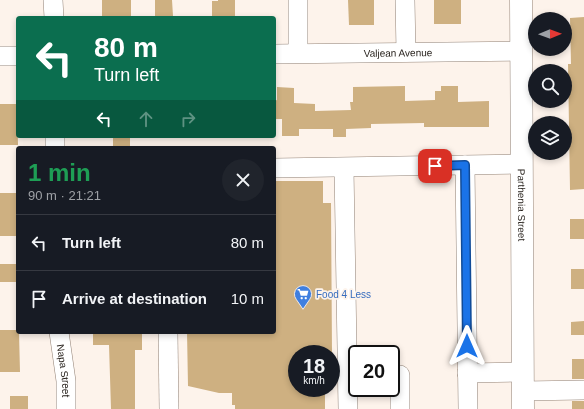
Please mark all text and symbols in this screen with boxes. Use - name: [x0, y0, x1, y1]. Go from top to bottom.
- north arrow: [528, 12, 572, 56]
- map controls: [528, 12, 572, 160]
- icon: left: [28, 32, 80, 84]
- text: 80 m: [94, 32, 158, 63]
- street label: Valjean Avenue: [364, 47, 433, 59]
- button: search: [528, 64, 572, 108]
- text: Turn left: [94, 65, 159, 85]
- icon: left: [93, 108, 115, 130]
- icon: ahead: [135, 108, 157, 130]
- icon: right: [177, 108, 199, 130]
- button: layers: [528, 116, 572, 160]
- pin: [418, 149, 452, 183]
- icon: arrive: [424, 155, 446, 177]
- text: 1 min: [28, 159, 91, 186]
- button: close: [222, 159, 264, 201]
- street label: Parthenia Street: [516, 169, 527, 241]
- text: 90 m · 21:21: [28, 188, 101, 203]
- icon: left: [28, 232, 50, 254]
- text: Turn left: [62, 234, 121, 251]
- text: 80 m: [231, 234, 264, 251]
- supermarket icon: Food 4 Less: [293, 284, 313, 309]
- icon: arrive: [28, 288, 50, 310]
- place label: Food 4 Less: [316, 289, 371, 300]
- text: Arrive at destination: [62, 290, 207, 307]
- text: 10 m: [231, 290, 264, 307]
- position arrow: [446, 325, 488, 367]
- street label: Napa Street: [55, 343, 71, 397]
- speed limit sign: 20: [348, 345, 400, 397]
- text: 18: [303, 355, 325, 377]
- text: km/h: [303, 375, 325, 386]

